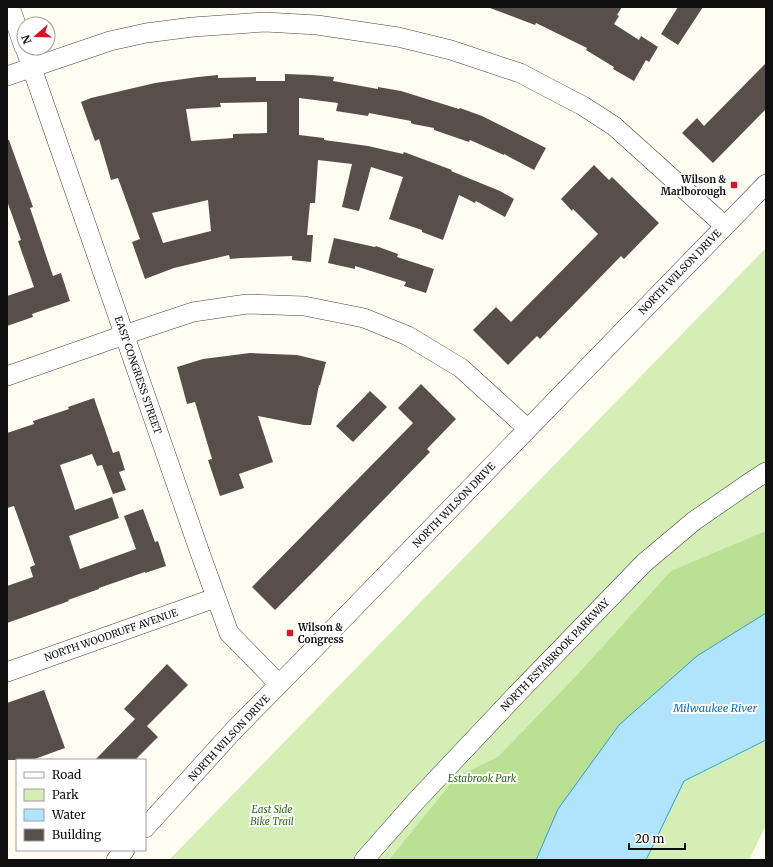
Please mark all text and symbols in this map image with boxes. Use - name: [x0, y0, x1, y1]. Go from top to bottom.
- north arrow: [16, 16, 56, 56]
- text: N: [18, 33, 35, 46]
- place label: Wilson & Marlborough: [661, 173, 726, 198]
- marker: Wilson & Marlborough: [729, 180, 739, 190]
- street label: NORTH WILSON DRIVE: [636, 226, 725, 317]
- street label: EAST CONGRESS STREET: [112, 314, 164, 436]
- street label: NORTH WILSON DRIVE: [410, 459, 499, 550]
- street label: NORTH ESTABROOK PARKWAY: [498, 596, 613, 714]
- street label: NORTH WOODRUFF AVENUE: [42, 606, 180, 664]
- place label: Wilson & Congress: [297, 621, 344, 646]
- marker: Wilson & Congress: [285, 628, 295, 638]
- street label: NORTH WILSON DRIVE: [186, 692, 273, 784]
- water label: Milwaukee River: [672, 701, 757, 715]
- legend: [16, 759, 146, 851]
- text: Road: [52, 767, 81, 782]
- park label: Estabrook Park: [448, 772, 517, 785]
- text: Park: [52, 787, 79, 802]
- park label: East Side Bike Trail: [250, 803, 294, 828]
- text: Water: [51, 807, 87, 822]
- scale bar: [629, 825, 685, 851]
- text: Building: [52, 827, 102, 842]
- text: 20 m: [635, 831, 664, 846]

